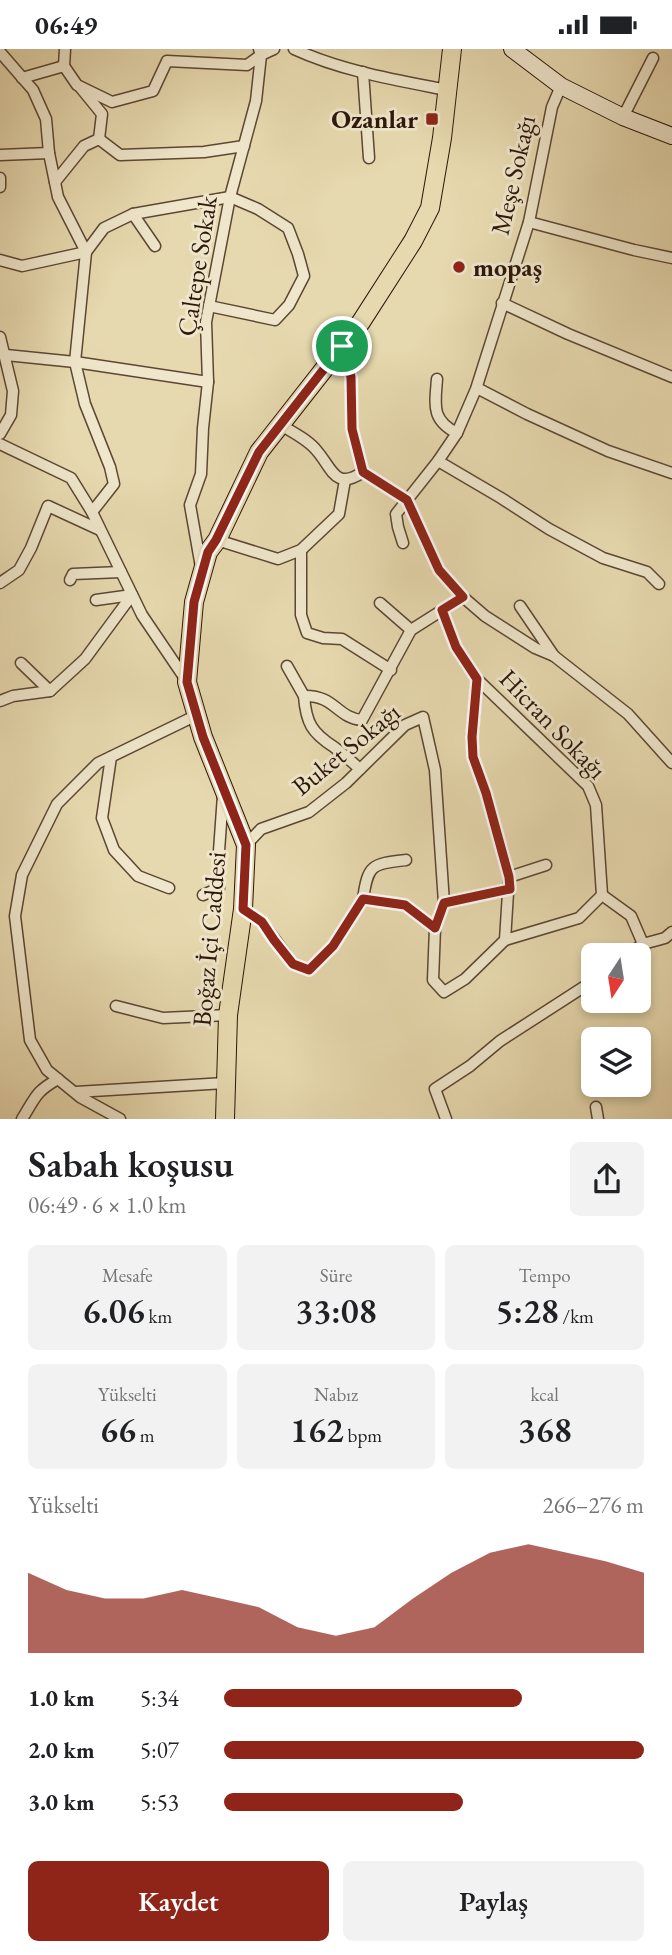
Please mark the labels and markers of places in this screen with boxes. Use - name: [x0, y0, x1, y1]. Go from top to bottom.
- place label: Ozanlar: [331, 102, 418, 136]
- marker: Ozanlar: [424, 111, 440, 127]
- place label: mopaş: [473, 250, 542, 284]
- marker: mopaş: [451, 259, 467, 275]
- pin: [312, 316, 372, 376]

